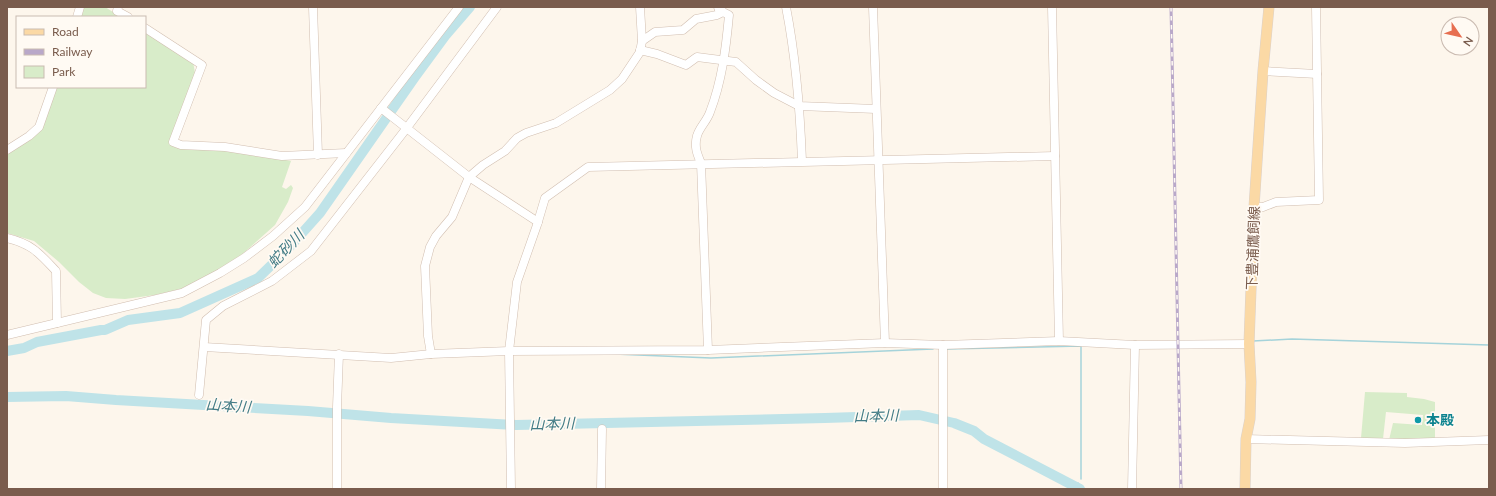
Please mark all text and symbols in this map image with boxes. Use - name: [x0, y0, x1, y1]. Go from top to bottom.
- legend: [16, 16, 146, 88]
- north arrow: [1440, 16, 1480, 56]
- text: Road: [52, 24, 79, 39]
- text: N: [1461, 35, 1476, 49]
- text: Railway: [52, 44, 93, 59]
- text: Park: [52, 64, 76, 79]
- street label: 下豊浦鷹飼線: [1243, 206, 1262, 290]
- water label: 蛇砂川: [263, 224, 309, 271]
- water label: 山本川: [205, 394, 253, 416]
- water label: 山本川: [853, 406, 901, 424]
- place label: 本殿: [1426, 411, 1454, 428]
- water label: 山本川: [529, 414, 577, 432]
- marker: 本殿: [1413, 415, 1423, 425]

